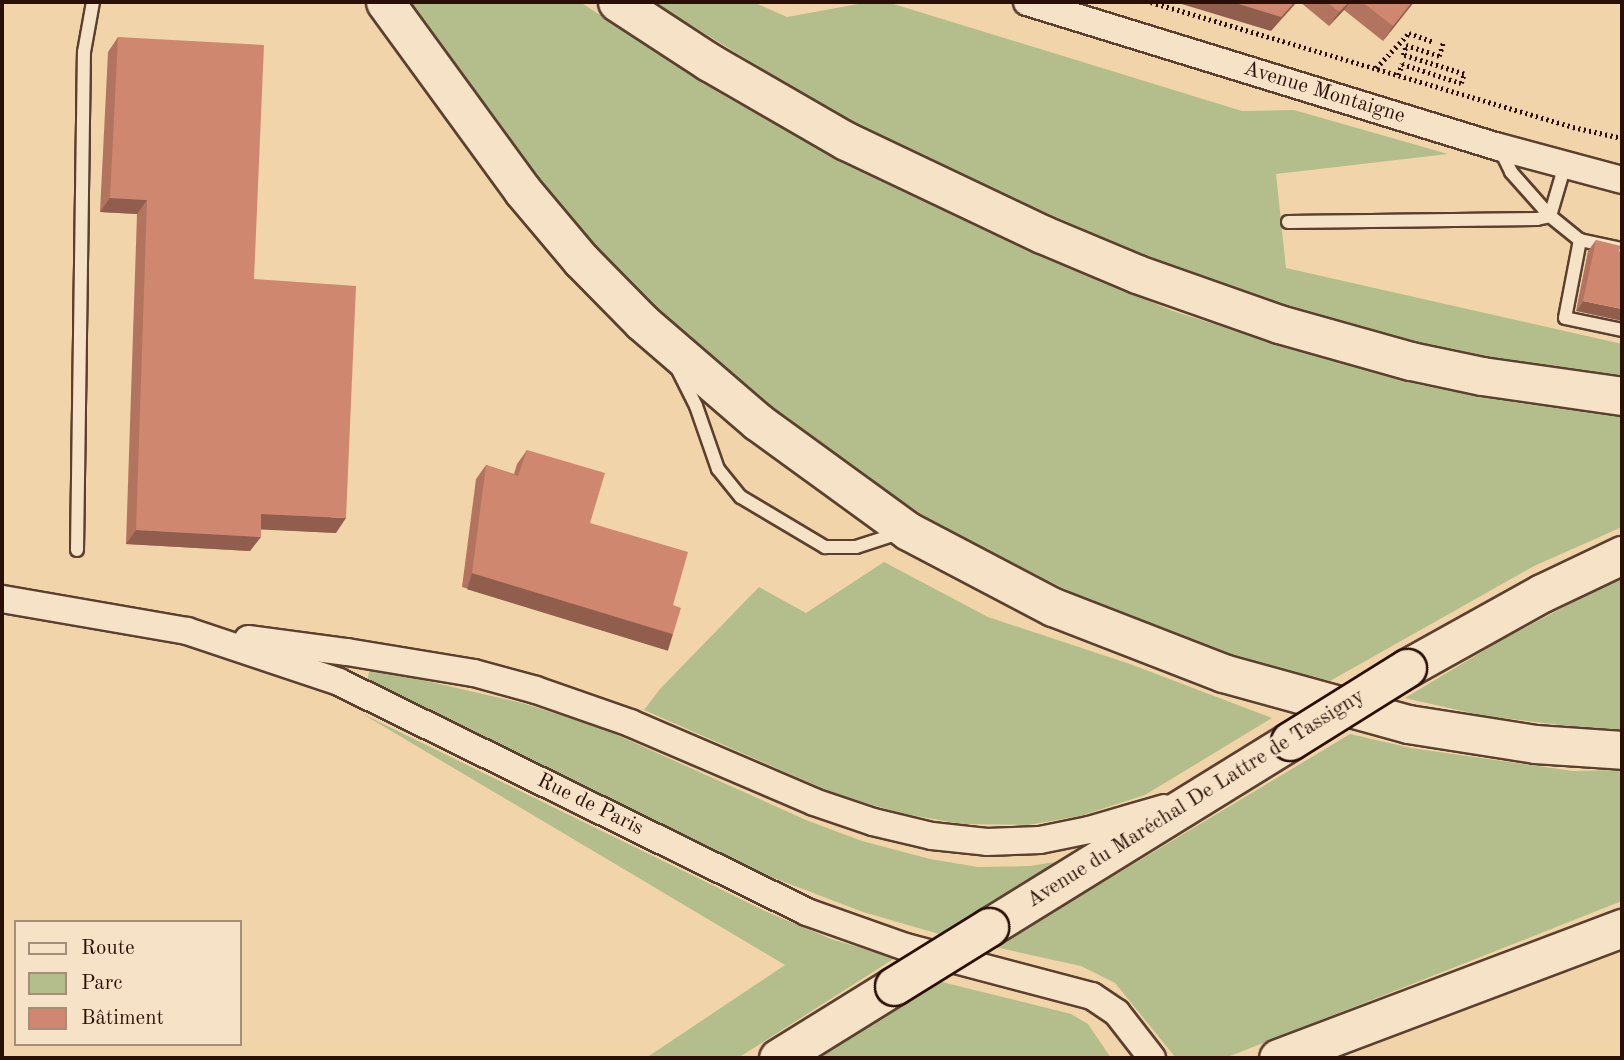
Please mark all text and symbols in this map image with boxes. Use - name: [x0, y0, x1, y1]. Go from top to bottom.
- street label: Avenue Montaigne: [1240, 56, 1408, 130]
- street label: Avenue du Maréchal De Lattre de Tassigny: [1023, 684, 1369, 914]
- street label: Rue de Paris: [533, 768, 647, 842]
- legend: [14, 920, 242, 1046]
- text: Route: [81, 938, 135, 959]
- text: Parc: [81, 973, 123, 994]
- text: Bâtiment: [81, 1008, 164, 1029]

